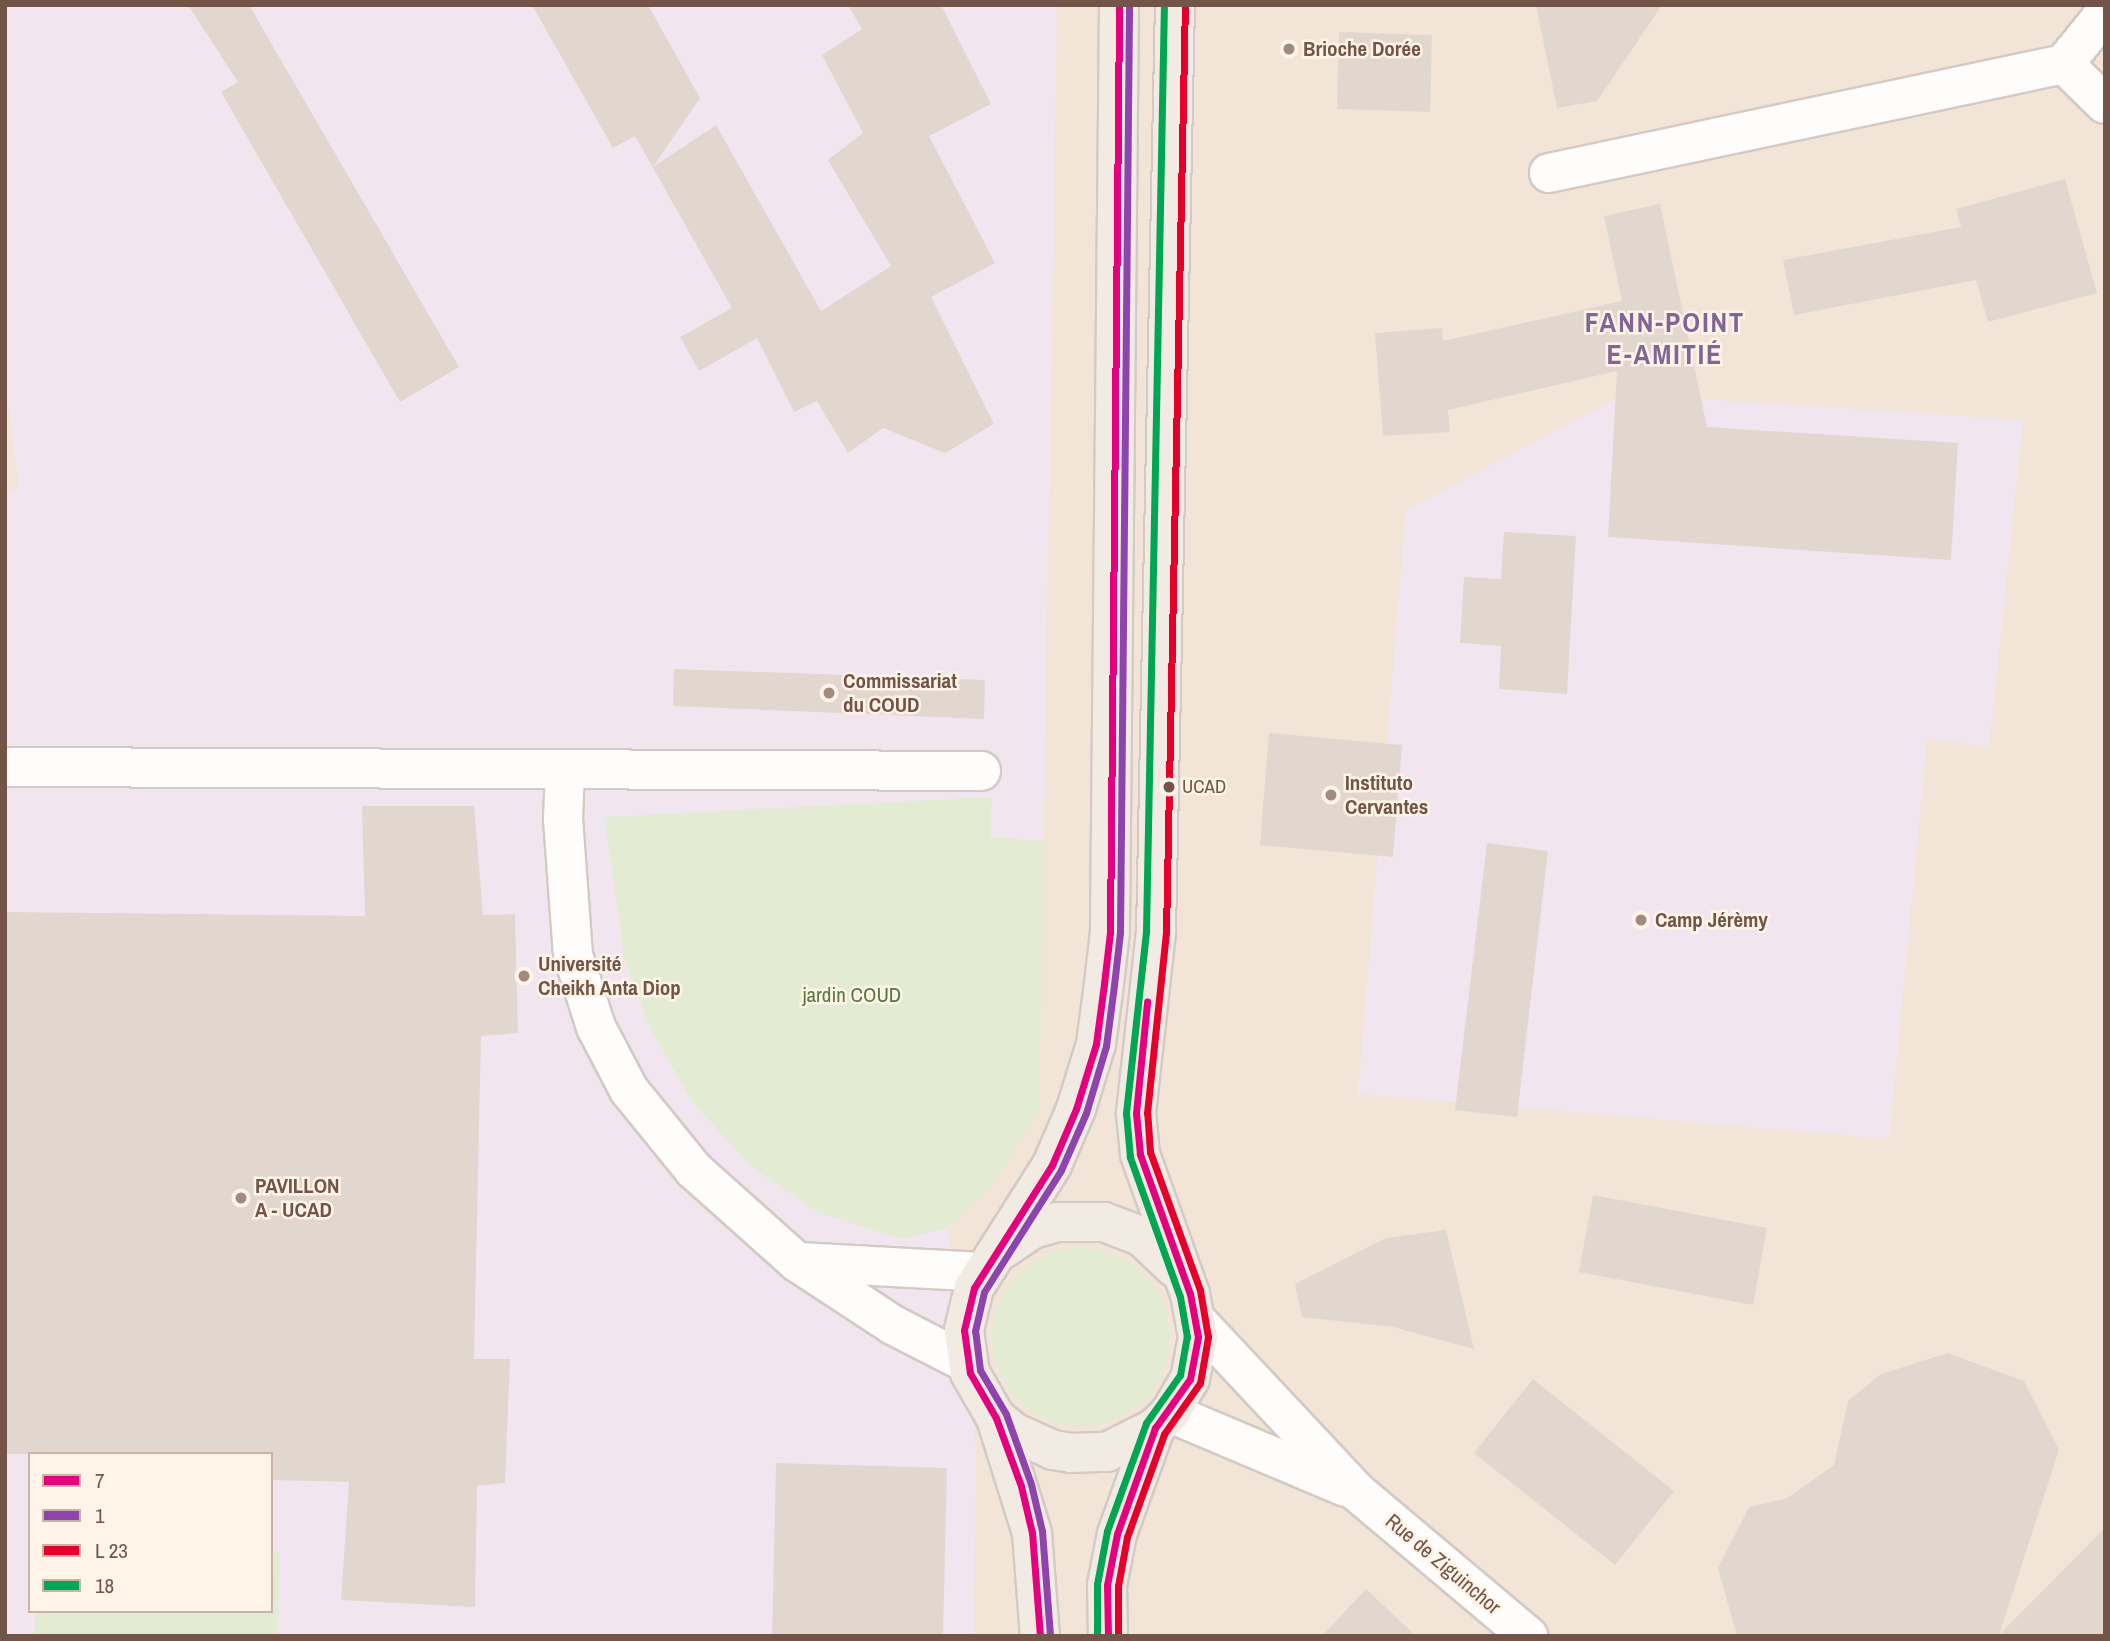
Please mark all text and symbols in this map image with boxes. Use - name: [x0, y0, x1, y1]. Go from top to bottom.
- place label: Brioche Dorée: [1303, 36, 1421, 62]
- marker: Brioche Dorée: [1281, 41, 1297, 57]
- district label: FANN-POINT E-AMITIÉ: [1586, 305, 1744, 371]
- place label: Commissariat du COUD: [843, 668, 957, 718]
- marker: Commissariat du COUD: [821, 685, 837, 701]
- place label: Instituto Cervantes: [1345, 770, 1428, 820]
- place label: UCAD: [1182, 776, 1226, 798]
- marker: UCAD: [1162, 780, 1176, 794]
- marker: Instituto Cervantes: [1323, 787, 1339, 803]
- place label: Camp Jérèmy: [1655, 907, 1768, 933]
- marker: Camp Jérèmy: [1633, 912, 1649, 928]
- place label: Université Cheikh Anta Diop: [538, 951, 682, 1001]
- marker: Université Cheikh Anta Diop: [516, 968, 532, 984]
- park label: jardin COUD: [803, 982, 901, 1008]
- place label: PAVILLON A - UCAD: [255, 1173, 340, 1223]
- marker: PAVILLON A - UCAD: [233, 1190, 249, 1206]
- legend: [28, 1452, 273, 1613]
- text: 7: [95, 1466, 105, 1495]
- text: 1: [95, 1501, 105, 1530]
- street label: Rue de Ziguinchor: [1380, 1509, 1506, 1619]
- text: L 23: [95, 1536, 128, 1565]
- text: 18: [95, 1571, 114, 1600]

